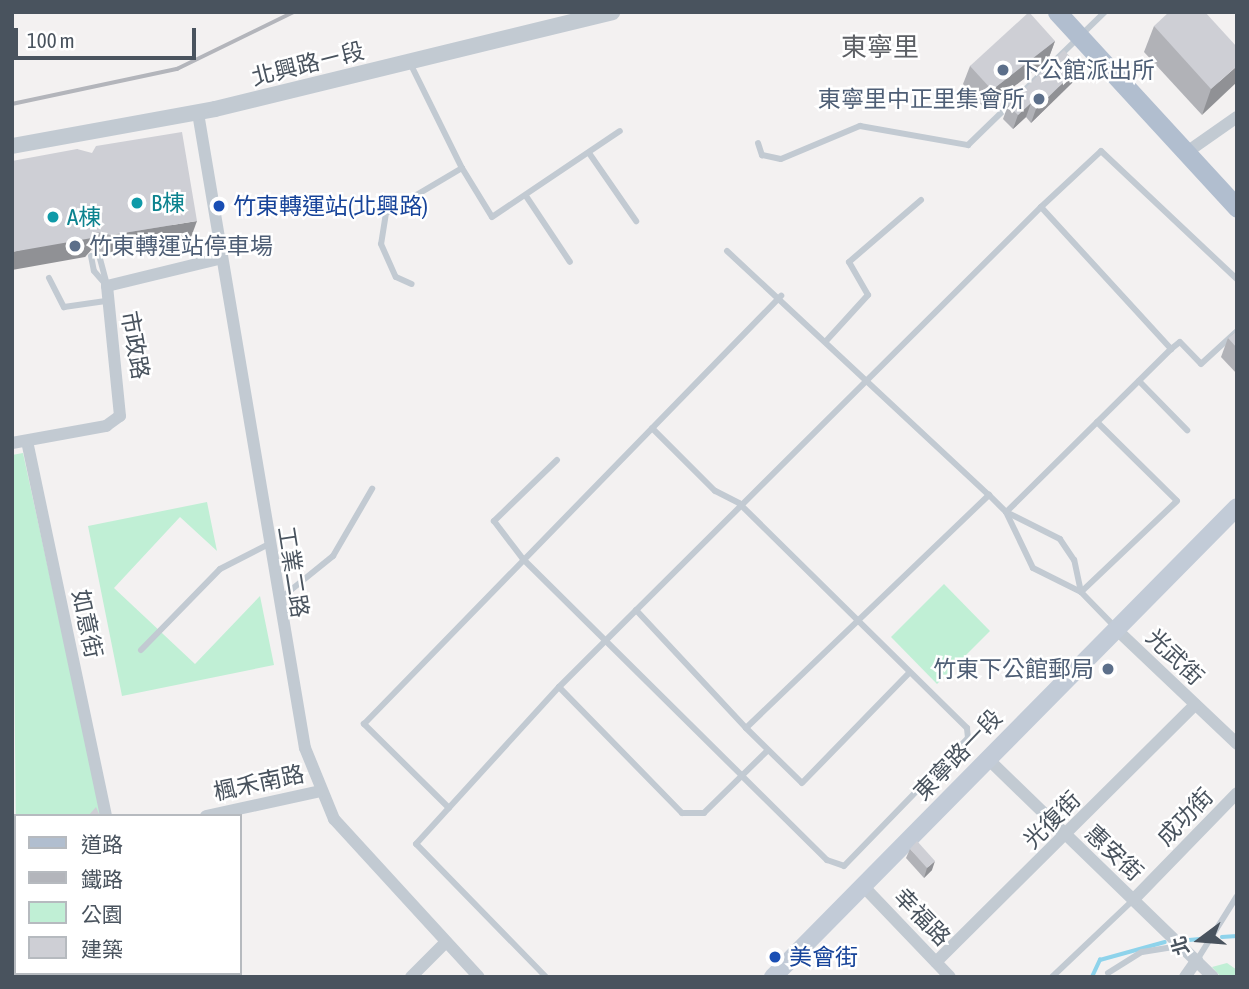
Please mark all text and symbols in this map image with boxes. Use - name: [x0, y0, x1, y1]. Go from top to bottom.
- scale bar: [18, 14, 200, 58]
- text: 100 m: [27, 28, 75, 52]
- district label: 東寧里: [841, 32, 919, 64]
- street label: 北興路ㄧ段: [249, 37, 367, 91]
- place label: 下公館派出所: [1017, 56, 1155, 84]
- marker: 下公館派出所: [995, 62, 1011, 78]
- place label: 東寧里中正里集會所: [818, 85, 1025, 113]
- marker: 東寧里中正里集會所: [1031, 91, 1047, 107]
- place label: B棟: [151, 189, 185, 217]
- place label: 竹東轉運站(北興路): [233, 192, 428, 220]
- marker: B棟: [129, 195, 145, 211]
- marker: 竹東轉運站(北興路): [211, 198, 227, 214]
- place label: A棟: [67, 203, 101, 231]
- marker: A棟: [45, 209, 61, 225]
- place label: 竹東轉運站停車場: [89, 232, 273, 260]
- marker: 竹東轉運站停車場: [67, 238, 83, 254]
- street label: 市政路: [115, 309, 155, 381]
- street label: 工業二路: [272, 524, 314, 620]
- street label: 如意街: [66, 587, 108, 661]
- street label: 光武街: [1141, 623, 1209, 691]
- place label: 竹東下公館郵局: [933, 655, 1094, 683]
- marker: 竹東下公館郵局: [1100, 661, 1116, 677]
- street label: 東寧路一段: [908, 704, 1008, 806]
- street label: 楓禾南路: [211, 760, 307, 806]
- street label: 成功街: [1151, 783, 1219, 851]
- street label: 光復街: [1018, 786, 1086, 854]
- legend: [14, 814, 242, 975]
- street label: 惠安街: [1079, 819, 1149, 887]
- text: 道路: [81, 832, 123, 856]
- text: 鐵路: [81, 867, 123, 891]
- street label: 幸福路: [888, 883, 956, 951]
- text: 公園: [81, 902, 123, 926]
- north arrow: [1165, 905, 1235, 975]
- text: 北: [1167, 934, 1193, 958]
- text: 建築: [81, 937, 123, 961]
- place label: 美會街: [789, 943, 858, 971]
- marker: 美會街: [767, 949, 783, 965]

